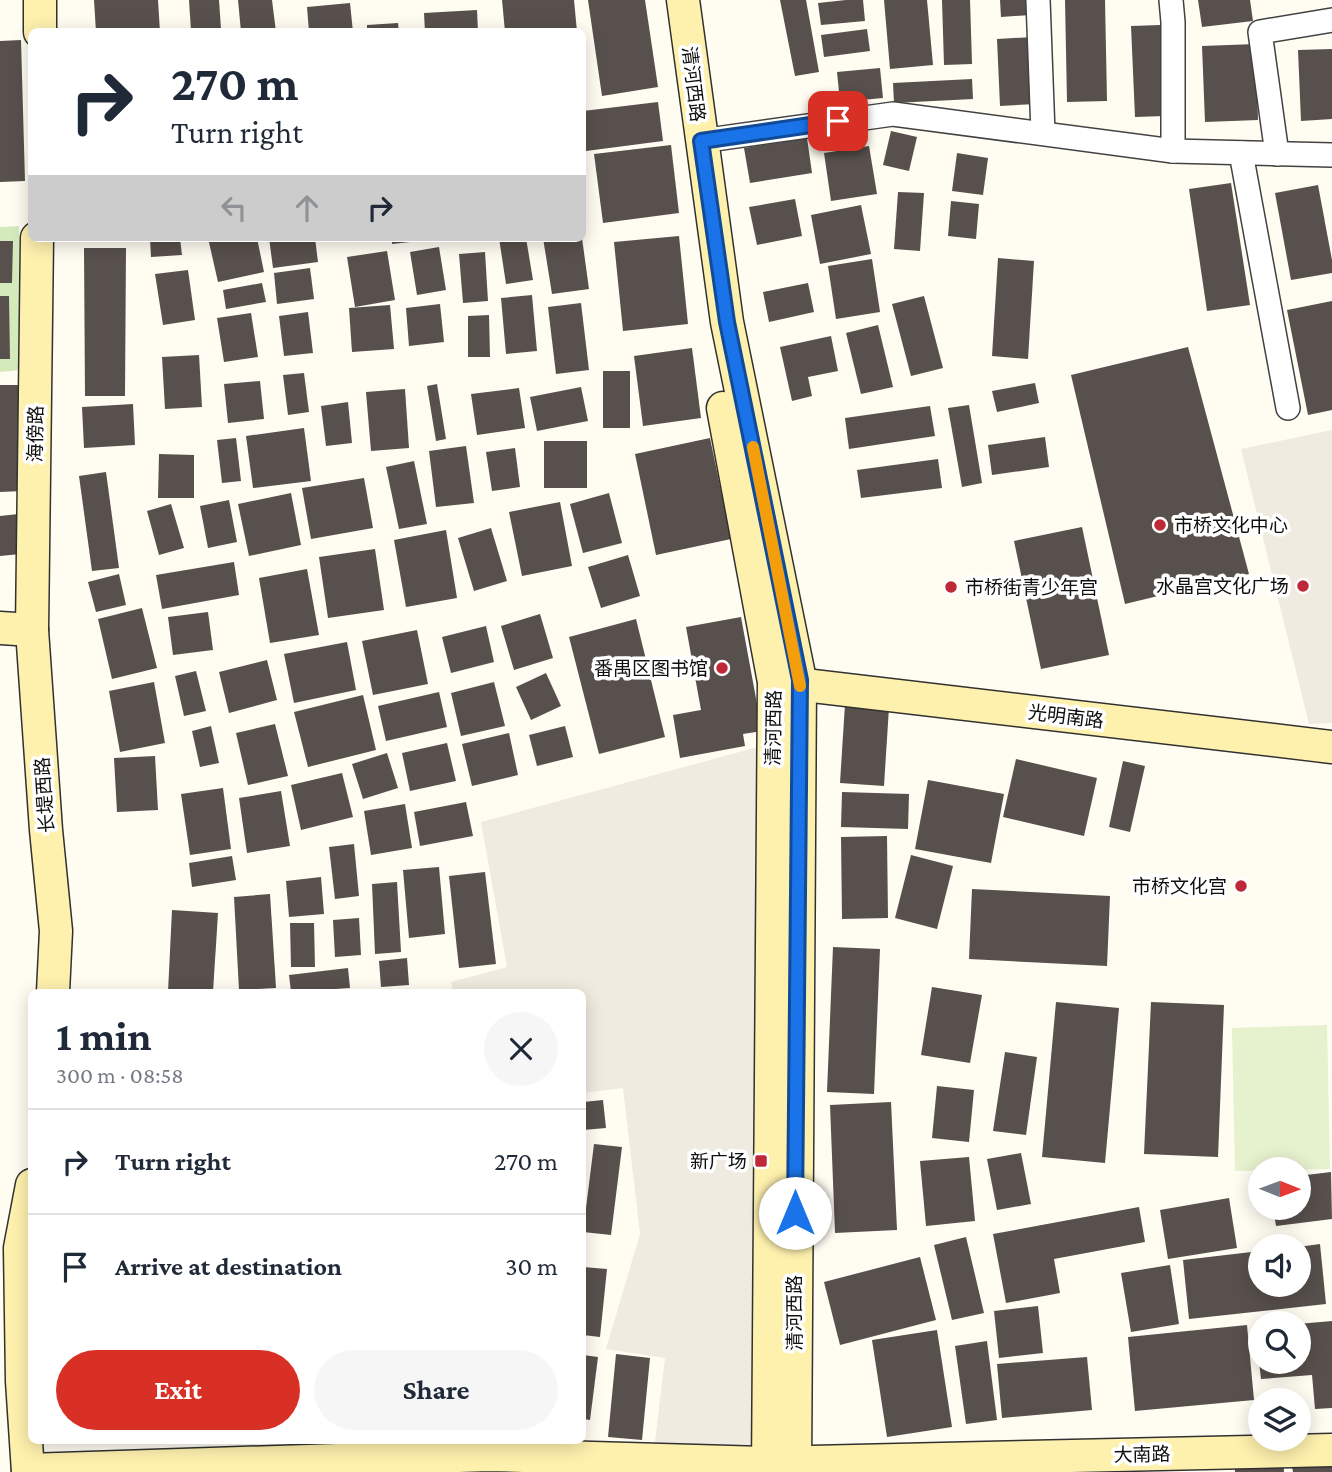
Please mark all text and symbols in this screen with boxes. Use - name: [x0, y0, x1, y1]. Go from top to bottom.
- street label: 清河西路: [678, 45, 709, 123]
- icon: right: [56, 56, 147, 147]
- text: 270 m: [171, 56, 299, 111]
- pin: [808, 91, 868, 151]
- icon: arrive: [819, 102, 857, 140]
- text: Turn right: [171, 114, 303, 150]
- icon: left: [215, 189, 253, 227]
- icon: ahead: [288, 189, 326, 227]
- icon: right: [361, 189, 399, 227]
- street label: 海傍路: [25, 405, 46, 463]
- place label: 市桥文化中心: [1174, 515, 1288, 536]
- marker: 市桥文化中心: [1152, 517, 1168, 533]
- place label: 水晶宫文化广场: [1156, 576, 1289, 597]
- place label: 市桥街青少年宫: [965, 577, 1098, 598]
- marker: 水晶宫文化广场: [1295, 578, 1311, 594]
- marker: 市桥街青少年宫: [943, 579, 959, 595]
- place label: 番禺区图书馆: [594, 658, 708, 679]
- marker: 番禺区图书馆: [714, 660, 730, 676]
- street label: 清河西路: [762, 690, 785, 766]
- street label: 光明南路: [1027, 701, 1105, 732]
- street label: 长堤西路: [31, 756, 58, 834]
- place label: 市桥文化宫: [1132, 876, 1227, 897]
- marker: 市桥文化宫: [1233, 878, 1249, 894]
- text: 1 min: [56, 1012, 152, 1059]
- button: close: [484, 1012, 558, 1086]
- text: 300 m · 08:58: [56, 1062, 184, 1088]
- icon: right: [56, 1143, 94, 1181]
- text: Turn right: [115, 1147, 231, 1176]
- text: 270 m: [494, 1147, 558, 1176]
- place label: 新广场: [690, 1151, 747, 1172]
- marker: 新广场: [753, 1153, 769, 1169]
- north arrow: [1248, 1157, 1311, 1220]
- map controls: [1248, 1157, 1311, 1451]
- position arrow: [758, 1176, 832, 1250]
- button: sound: [1248, 1234, 1311, 1297]
- icon: arrive: [56, 1248, 94, 1286]
- text: Arrive at destination: [115, 1252, 342, 1281]
- text: 30 m: [505, 1252, 558, 1281]
- street label: 清河西路: [784, 1275, 805, 1351]
- button: search: [1248, 1311, 1311, 1374]
- button: Exit: [56, 1350, 300, 1430]
- button: Share: [314, 1350, 558, 1430]
- button: layers: [1248, 1388, 1311, 1451]
- street label: 大南路: [1113, 1444, 1171, 1465]

